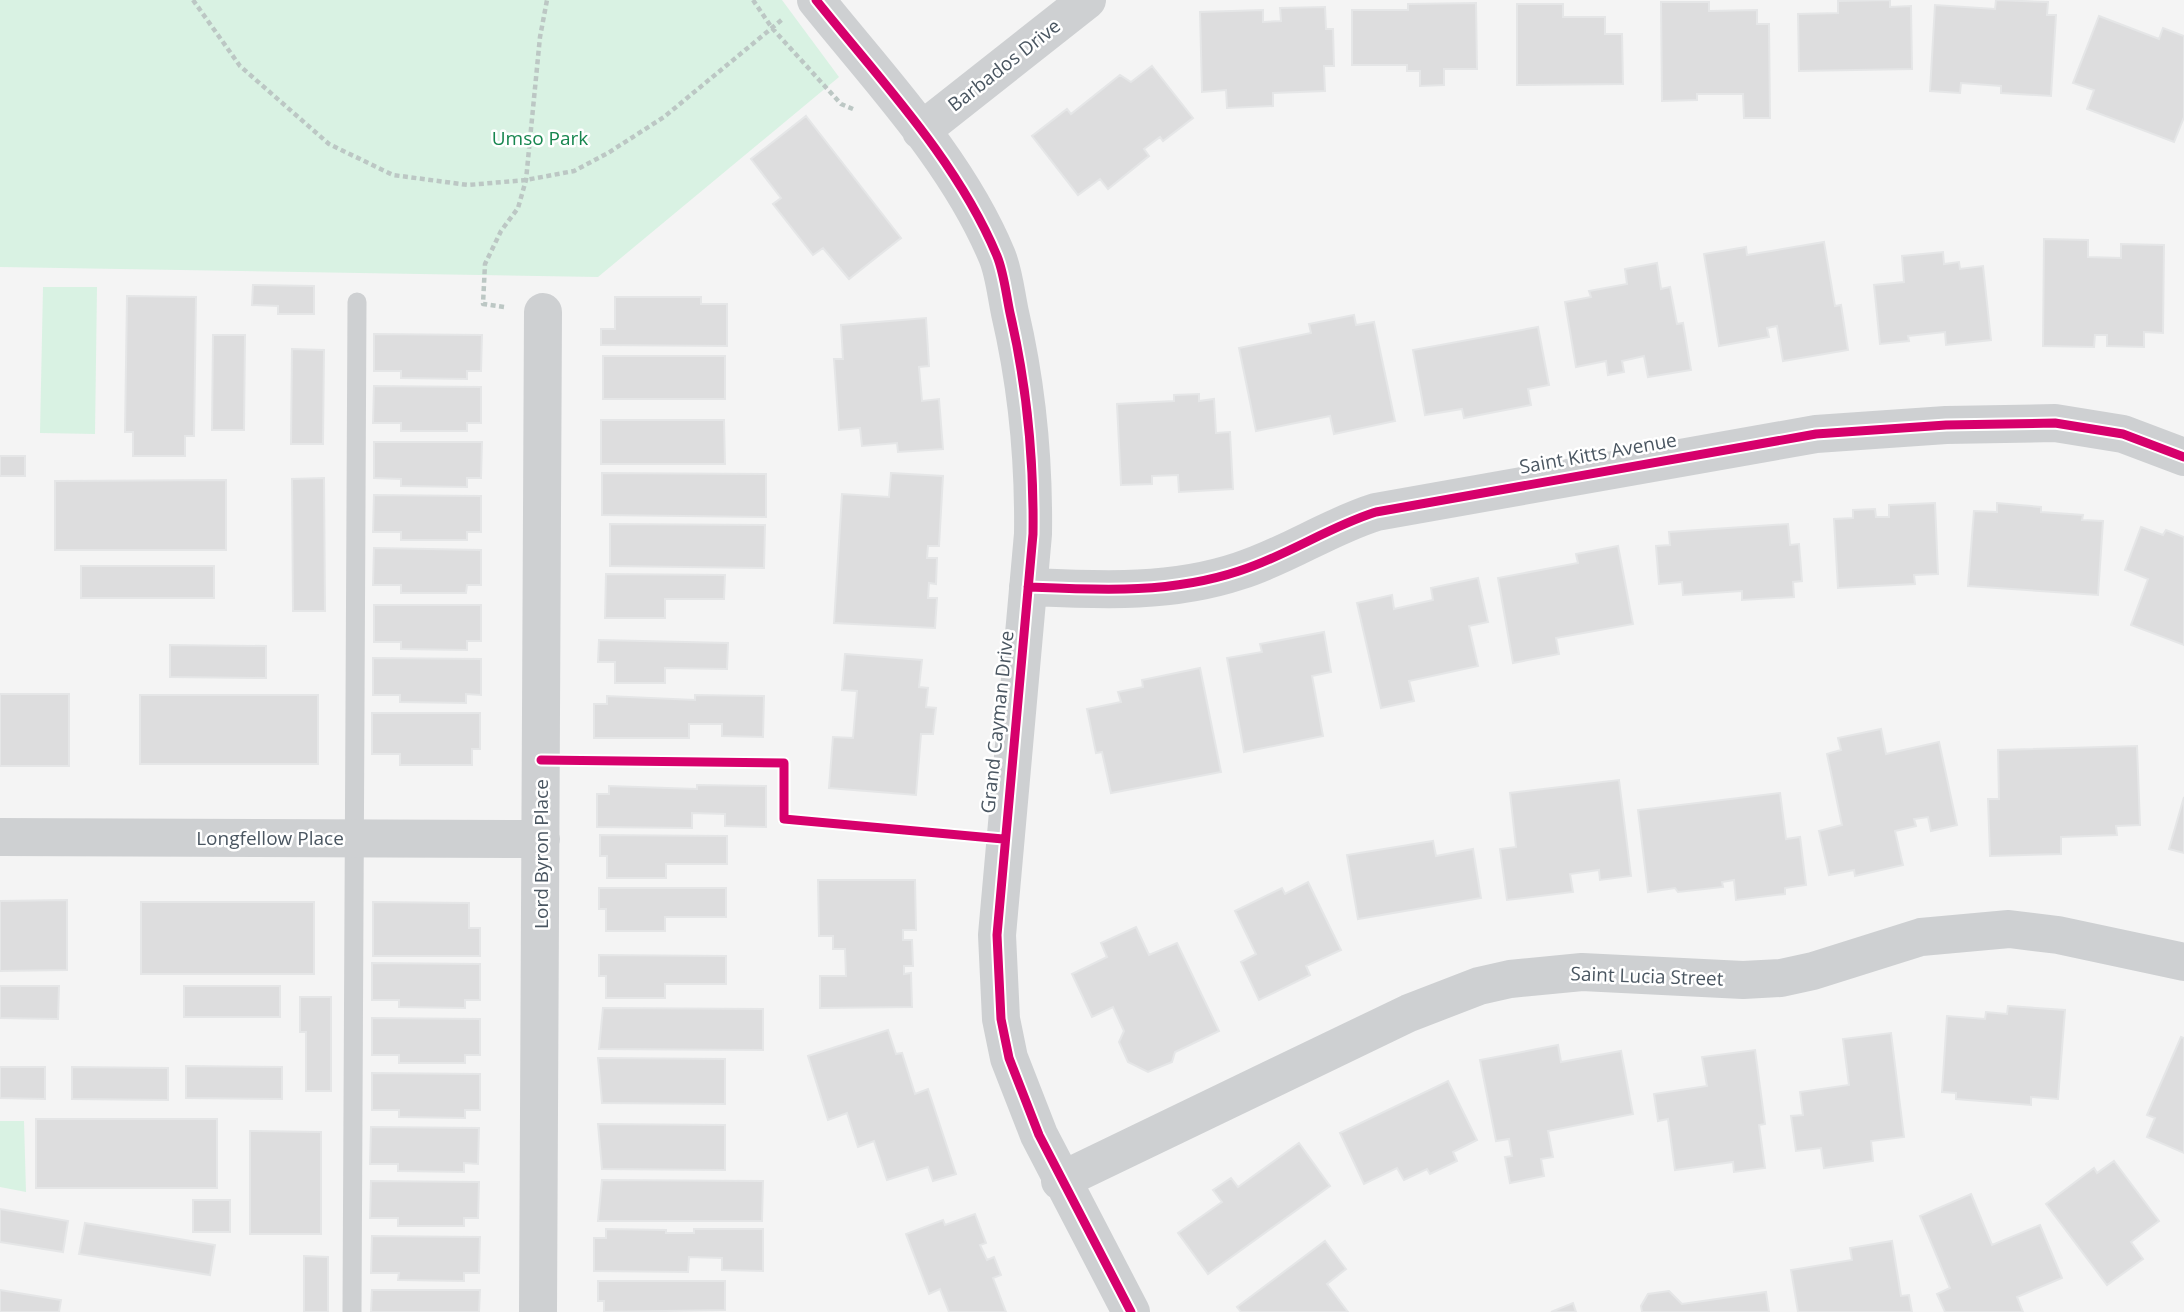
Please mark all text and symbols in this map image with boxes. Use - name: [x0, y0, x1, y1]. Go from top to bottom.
- street label: Barbados Drive: [942, 13, 1066, 117]
- park label: Umso Park: [492, 125, 588, 151]
- street label: Saint Kitts Avenue: [1517, 426, 1679, 480]
- street label: Grand Cayman Drive: [974, 629, 1020, 815]
- street label: Lord Byron Place: [528, 779, 554, 929]
- street label: Longfellow Place: [196, 825, 344, 851]
- street label: Saint Lucia Street: [1570, 960, 1724, 992]

